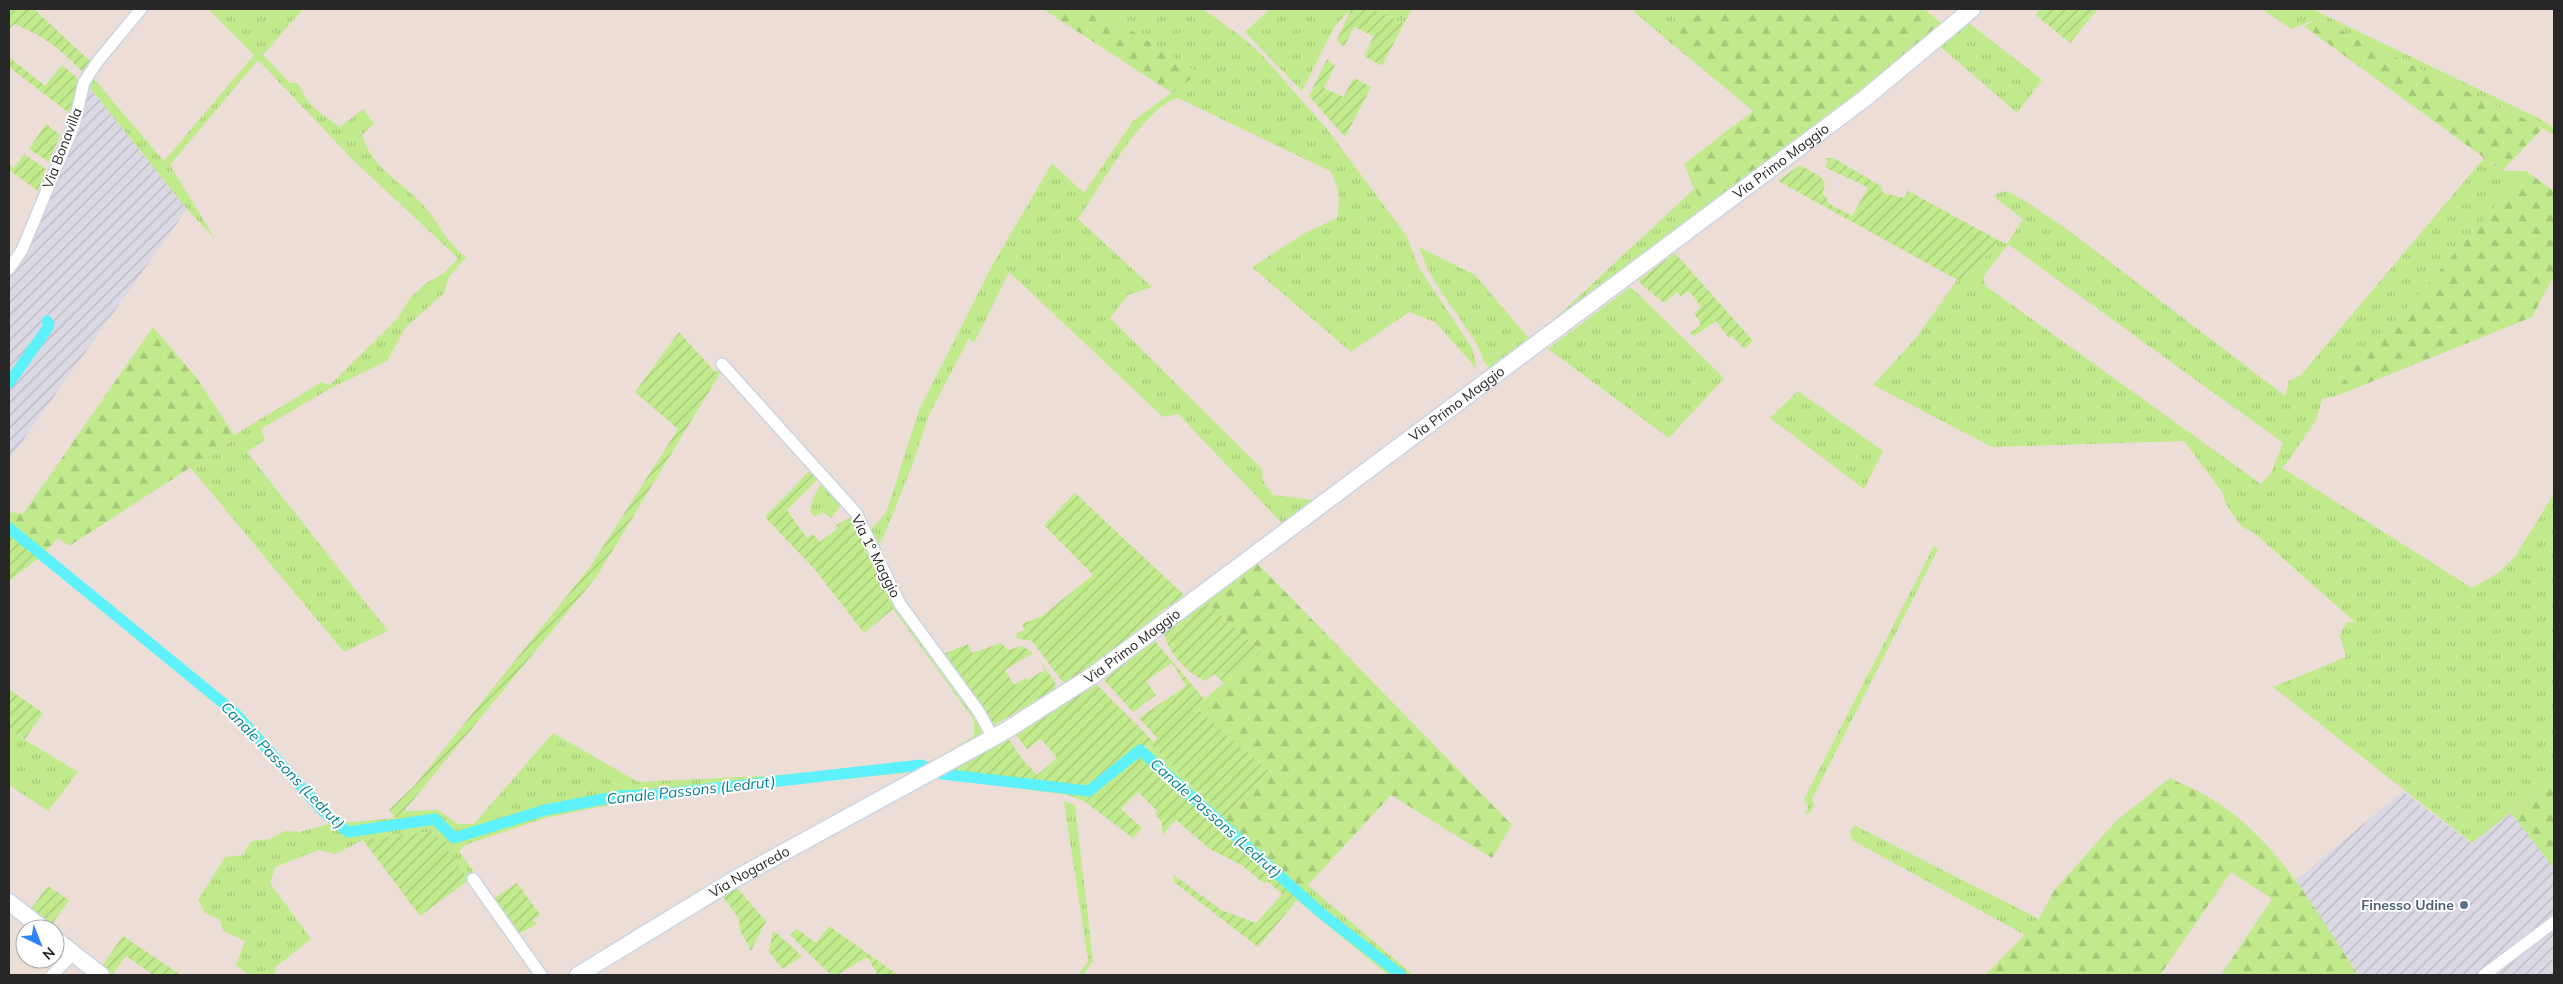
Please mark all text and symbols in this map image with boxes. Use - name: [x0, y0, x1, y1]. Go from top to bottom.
- street label: Via Bonavilla: [38, 105, 86, 191]
- street label: Via Primo Maggio: [1729, 119, 1833, 203]
- street label: Via Primo Maggio: [1405, 362, 1508, 445]
- street label: Via 1° Maggio: [847, 511, 905, 601]
- street label: Via Primo Maggio: [1081, 604, 1184, 688]
- water label: Canale Passons (Ledrut): [217, 697, 349, 833]
- water label: Canale Passons (Ledrut): [1147, 754, 1285, 882]
- water label: Canale Passons (Ledrut): [606, 772, 776, 808]
- street label: Via Nogaredo: [706, 842, 793, 902]
- place label: Finesso Udine: [2361, 896, 2454, 914]
- marker: Finesso Udine: [2458, 899, 2470, 911]
- north arrow: [15, 919, 65, 969]
- text: N: [39, 943, 59, 964]

